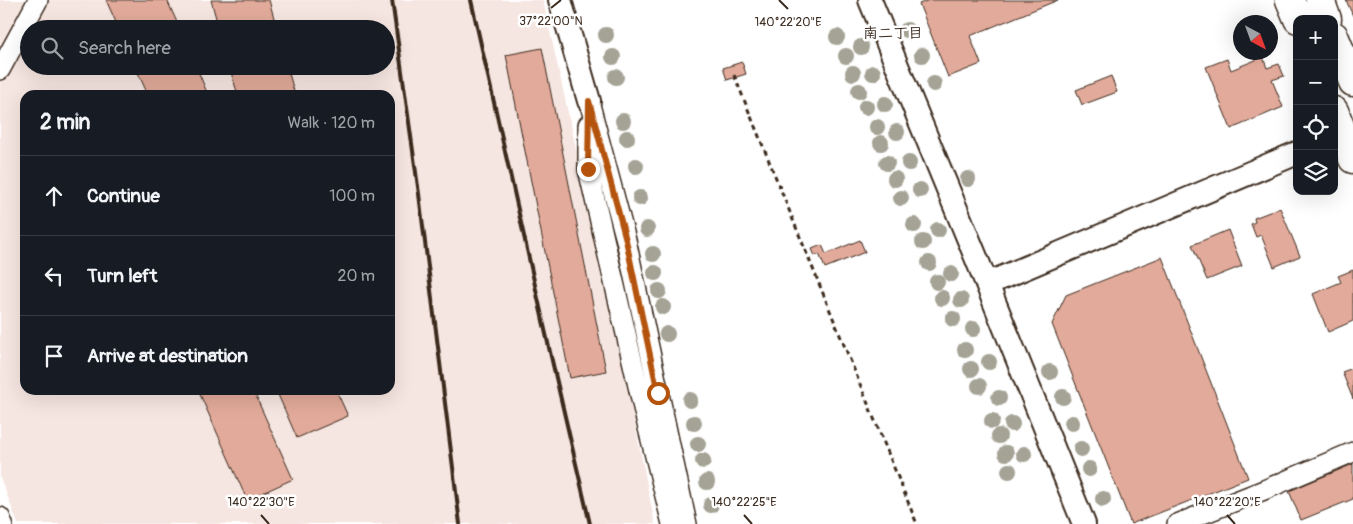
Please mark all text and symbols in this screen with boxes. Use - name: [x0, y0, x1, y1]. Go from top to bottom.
- text: 37°22'00"N: [519, 14, 583, 29]
- text: 140°22'20"E: [755, 15, 821, 30]
- north arrow: [1233, 15, 1278, 60]
- map controls: [1293, 15, 1338, 195]
- button: +: [1293, 15, 1338, 60]
- search box: [20, 20, 395, 75]
- district label: 南二丁目: [863, 24, 923, 43]
- icon: search: [38, 34, 66, 62]
- text: Search here: [78, 36, 171, 60]
- button: −: [1293, 60, 1338, 105]
- button: locate: [1293, 105, 1338, 150]
- text: 2 min: [40, 109, 90, 136]
- text: Walk · 120 m: [287, 113, 375, 133]
- button: layers: [1293, 150, 1338, 195]
- route end: [577, 158, 600, 181]
- icon: ahead: [40, 182, 68, 210]
- text: Continue: [87, 184, 160, 208]
- text: 100 m: [329, 186, 375, 206]
- icon: left: [40, 262, 68, 290]
- text: Turn left: [87, 264, 157, 288]
- text: 20 m: [337, 266, 375, 286]
- icon: arrive: [40, 342, 68, 370]
- text: Arrive at destination: [87, 344, 248, 368]
- route start: [647, 382, 670, 405]
- text: 140°22'30"E: [228, 495, 294, 510]
- text: 140°22'25"E: [711, 495, 777, 510]
- text: 140°22'20"E: [1194, 495, 1260, 510]

